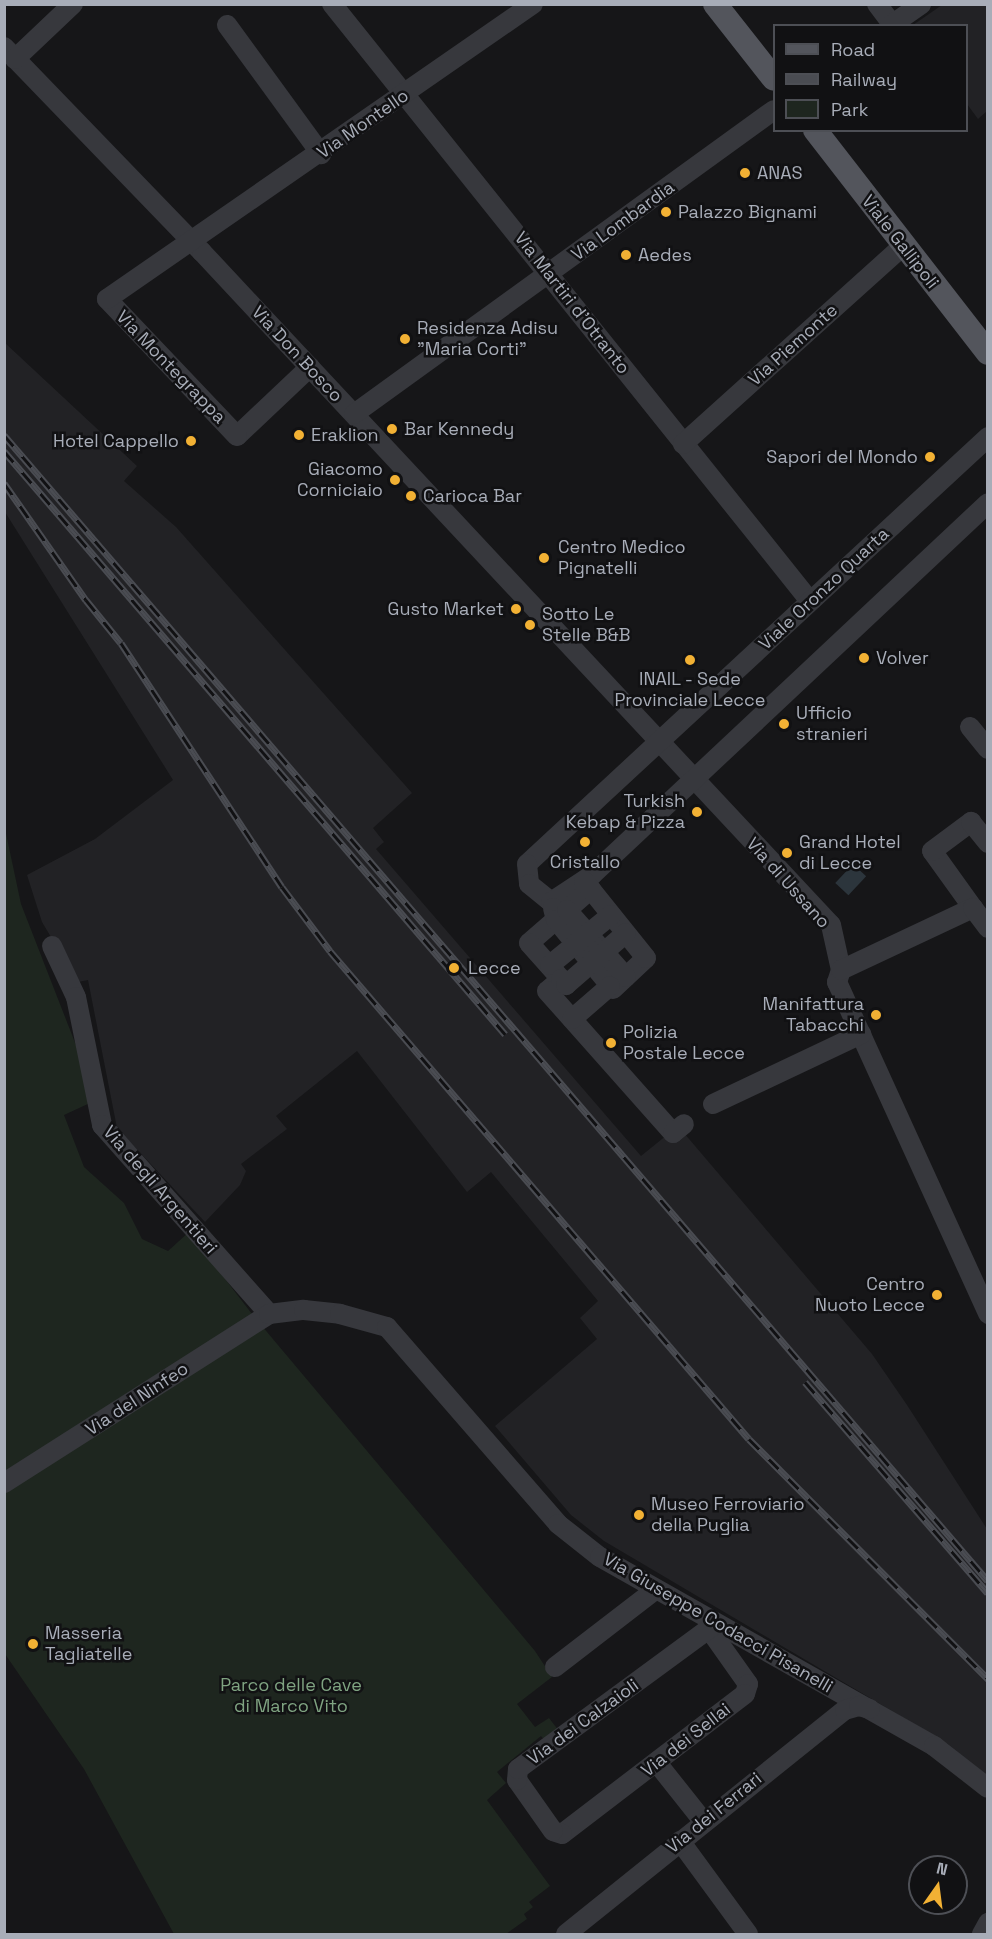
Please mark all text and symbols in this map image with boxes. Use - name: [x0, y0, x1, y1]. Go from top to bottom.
- legend: [773, 24, 968, 132]
- text: Road: [831, 38, 875, 61]
- text: Railway: [831, 68, 897, 91]
- street label: Via Montello: [313, 85, 413, 163]
- text: Park: [831, 98, 868, 121]
- place label: ANAS: [757, 162, 803, 184]
- marker: ANAS: [738, 166, 752, 180]
- street label: Via Lombardia: [567, 177, 679, 265]
- street label: Viale Gallipoli: [857, 191, 943, 293]
- place label: Palazzo Bignami: [678, 201, 817, 223]
- marker: Palazzo Bignami: [659, 205, 673, 219]
- street label: Via Martiri d'Otranto: [510, 228, 634, 378]
- place label: Aedes: [638, 244, 692, 266]
- marker: Aedes: [619, 248, 633, 262]
- street label: Via Piemonte: [744, 299, 842, 391]
- street label: Via Don Bosco: [247, 301, 347, 407]
- street label: Via Montegrappa: [112, 306, 230, 428]
- place label: Residenza Adisu "Maria Corti": [417, 318, 558, 360]
- marker: Residenza Adisu "Maria Corti": [398, 332, 412, 346]
- place label: Bar Kennedy: [404, 418, 514, 440]
- marker: Bar Kennedy: [385, 422, 399, 436]
- place label: Eraklion: [311, 424, 379, 446]
- marker: Eraklion: [292, 428, 306, 442]
- place label: Hotel Cappello: [53, 430, 179, 452]
- marker: Hotel Cappello: [184, 434, 198, 448]
- place label: Sapori del Mondo: [766, 446, 918, 468]
- marker: Sapori del Mondo: [923, 450, 937, 464]
- place label: Giacomo Corniciaio: [297, 459, 383, 502]
- marker: Giacomo Corniciaio: [388, 473, 402, 487]
- place label: Carioca Bar: [423, 485, 522, 507]
- marker: Carioca Bar: [404, 489, 418, 503]
- street label: Viale Oronzo Quarta: [755, 523, 893, 655]
- place label: Centro Medico Pignatelli: [558, 537, 686, 580]
- marker: Centro Medico Pignatelli: [535, 549, 553, 567]
- place label: Gusto Market: [388, 598, 504, 620]
- marker: Gusto Market: [509, 602, 523, 616]
- place label: Sotto Le Stelle B&B: [542, 604, 630, 646]
- marker: Sotto Le Stelle B&B: [523, 618, 537, 632]
- place label: Volver: [876, 647, 929, 669]
- marker: Volver: [857, 651, 871, 665]
- marker: INAIL - Sede Provinciale Lecce: [683, 653, 697, 667]
- place label: INAIL - Sede Provinciale Lecce: [614, 669, 766, 712]
- place label: Ufficio stranieri: [796, 703, 868, 746]
- marker: Ufficio stranieri: [777, 717, 791, 731]
- place label: Turkish Kebap & Pizza: [566, 791, 685, 834]
- marker: Turkish Kebap & Pizza: [690, 805, 704, 819]
- place label: Grand Hotel di Lecce: [799, 832, 901, 874]
- street label: Via di Ussano: [742, 833, 834, 933]
- marker: Cristallo: [578, 835, 592, 849]
- marker: Grand Hotel di Lecce: [780, 846, 794, 860]
- place label: Cristallo: [550, 851, 620, 873]
- place label: Lecce: [468, 957, 521, 979]
- marker: Lecce: [445, 959, 463, 977]
- place label: Manifattura Tabacchi: [763, 994, 864, 1036]
- marker: Manifattura Tabacchi: [869, 1008, 883, 1022]
- place label: Polizia Postale Lecce: [623, 1022, 745, 1064]
- marker: Polizia Postale Lecce: [604, 1036, 618, 1050]
- street label: Via degli Argentieri: [98, 1121, 222, 1259]
- place label: Centro Nuoto Lecce: [815, 1274, 925, 1316]
- marker: Centro Nuoto Lecce: [930, 1288, 944, 1302]
- street label: Via del Ninfeo: [82, 1358, 192, 1440]
- place label: Museo Ferroviario della Puglia: [651, 1494, 805, 1537]
- marker: Museo Ferroviario della Puglia: [632, 1508, 646, 1522]
- street label: Via Giuseppe Codacci Pisanelli: [599, 1548, 837, 1698]
- place label: Masseria Tagliatelle: [45, 1623, 132, 1666]
- marker: Masseria Tagliatelle: [26, 1637, 40, 1651]
- street label: Via dei Calzaioli: [523, 1674, 643, 1770]
- park label: Parco delle Cave di Marco Vito: [220, 1675, 362, 1718]
- street label: Via dei Sellai: [637, 1699, 735, 1781]
- street label: Via dei Ferrari: [662, 1768, 766, 1858]
- north arrow: [908, 1855, 968, 1915]
- text: N: [934, 1858, 950, 1880]

